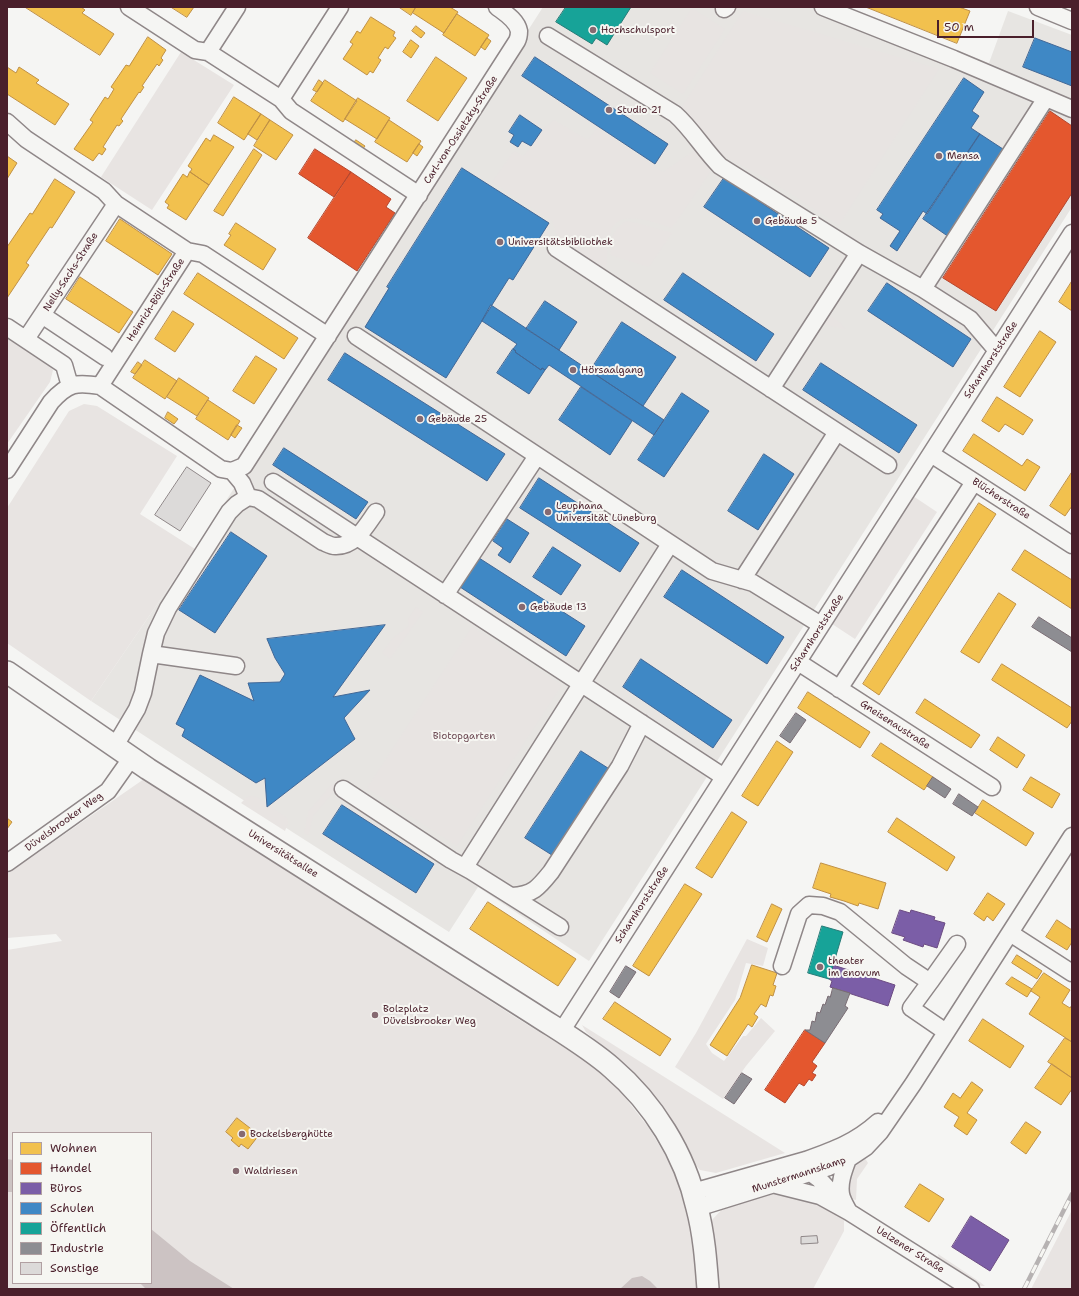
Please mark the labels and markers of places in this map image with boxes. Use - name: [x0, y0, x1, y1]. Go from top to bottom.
- place label: Hochschulsport: [601, 24, 675, 36]
- marker: Hochschulsport: [588, 25, 598, 35]
- place label: Studio 21: [617, 104, 661, 116]
- marker: Studio 21: [604, 105, 614, 115]
- place label: Mensa: [947, 150, 979, 162]
- marker: Mensa: [934, 151, 944, 161]
- place label: Gebäude 5: [765, 215, 817, 227]
- marker: Gebäude 5: [752, 216, 762, 226]
- place label: Universitätsbibliothek: [508, 236, 613, 248]
- marker: Universitätsbibliothek: [495, 237, 505, 247]
- place label: Hörsaalgang: [581, 364, 643, 376]
- marker: Hörsaalgang: [568, 365, 578, 375]
- place label: Gebäude 25: [428, 413, 487, 425]
- marker: Gebäude 25: [415, 414, 425, 424]
- place label: Leuphana Universität Lüneburg: [556, 500, 656, 524]
- marker: Leuphana Universität Lüneburg: [543, 507, 553, 517]
- place label: Gebäude 13: [530, 601, 587, 613]
- marker: Gebäude 13: [517, 602, 527, 612]
- place label: theater im enovum: [828, 955, 880, 978]
- marker: theater im enovum: [815, 962, 825, 972]
- place label: Bolzplatz Düvelsbrooker Weg: [383, 1003, 476, 1026]
- marker: Bolzplatz Düvelsbrooker Weg: [370, 1010, 380, 1020]
- place label: Bockelsberghütte: [250, 1128, 333, 1140]
- marker: Bockelsberghütte: [237, 1129, 247, 1139]
- place label: Waldriesen: [244, 1165, 298, 1177]
- marker: Waldriesen: [231, 1166, 241, 1176]

